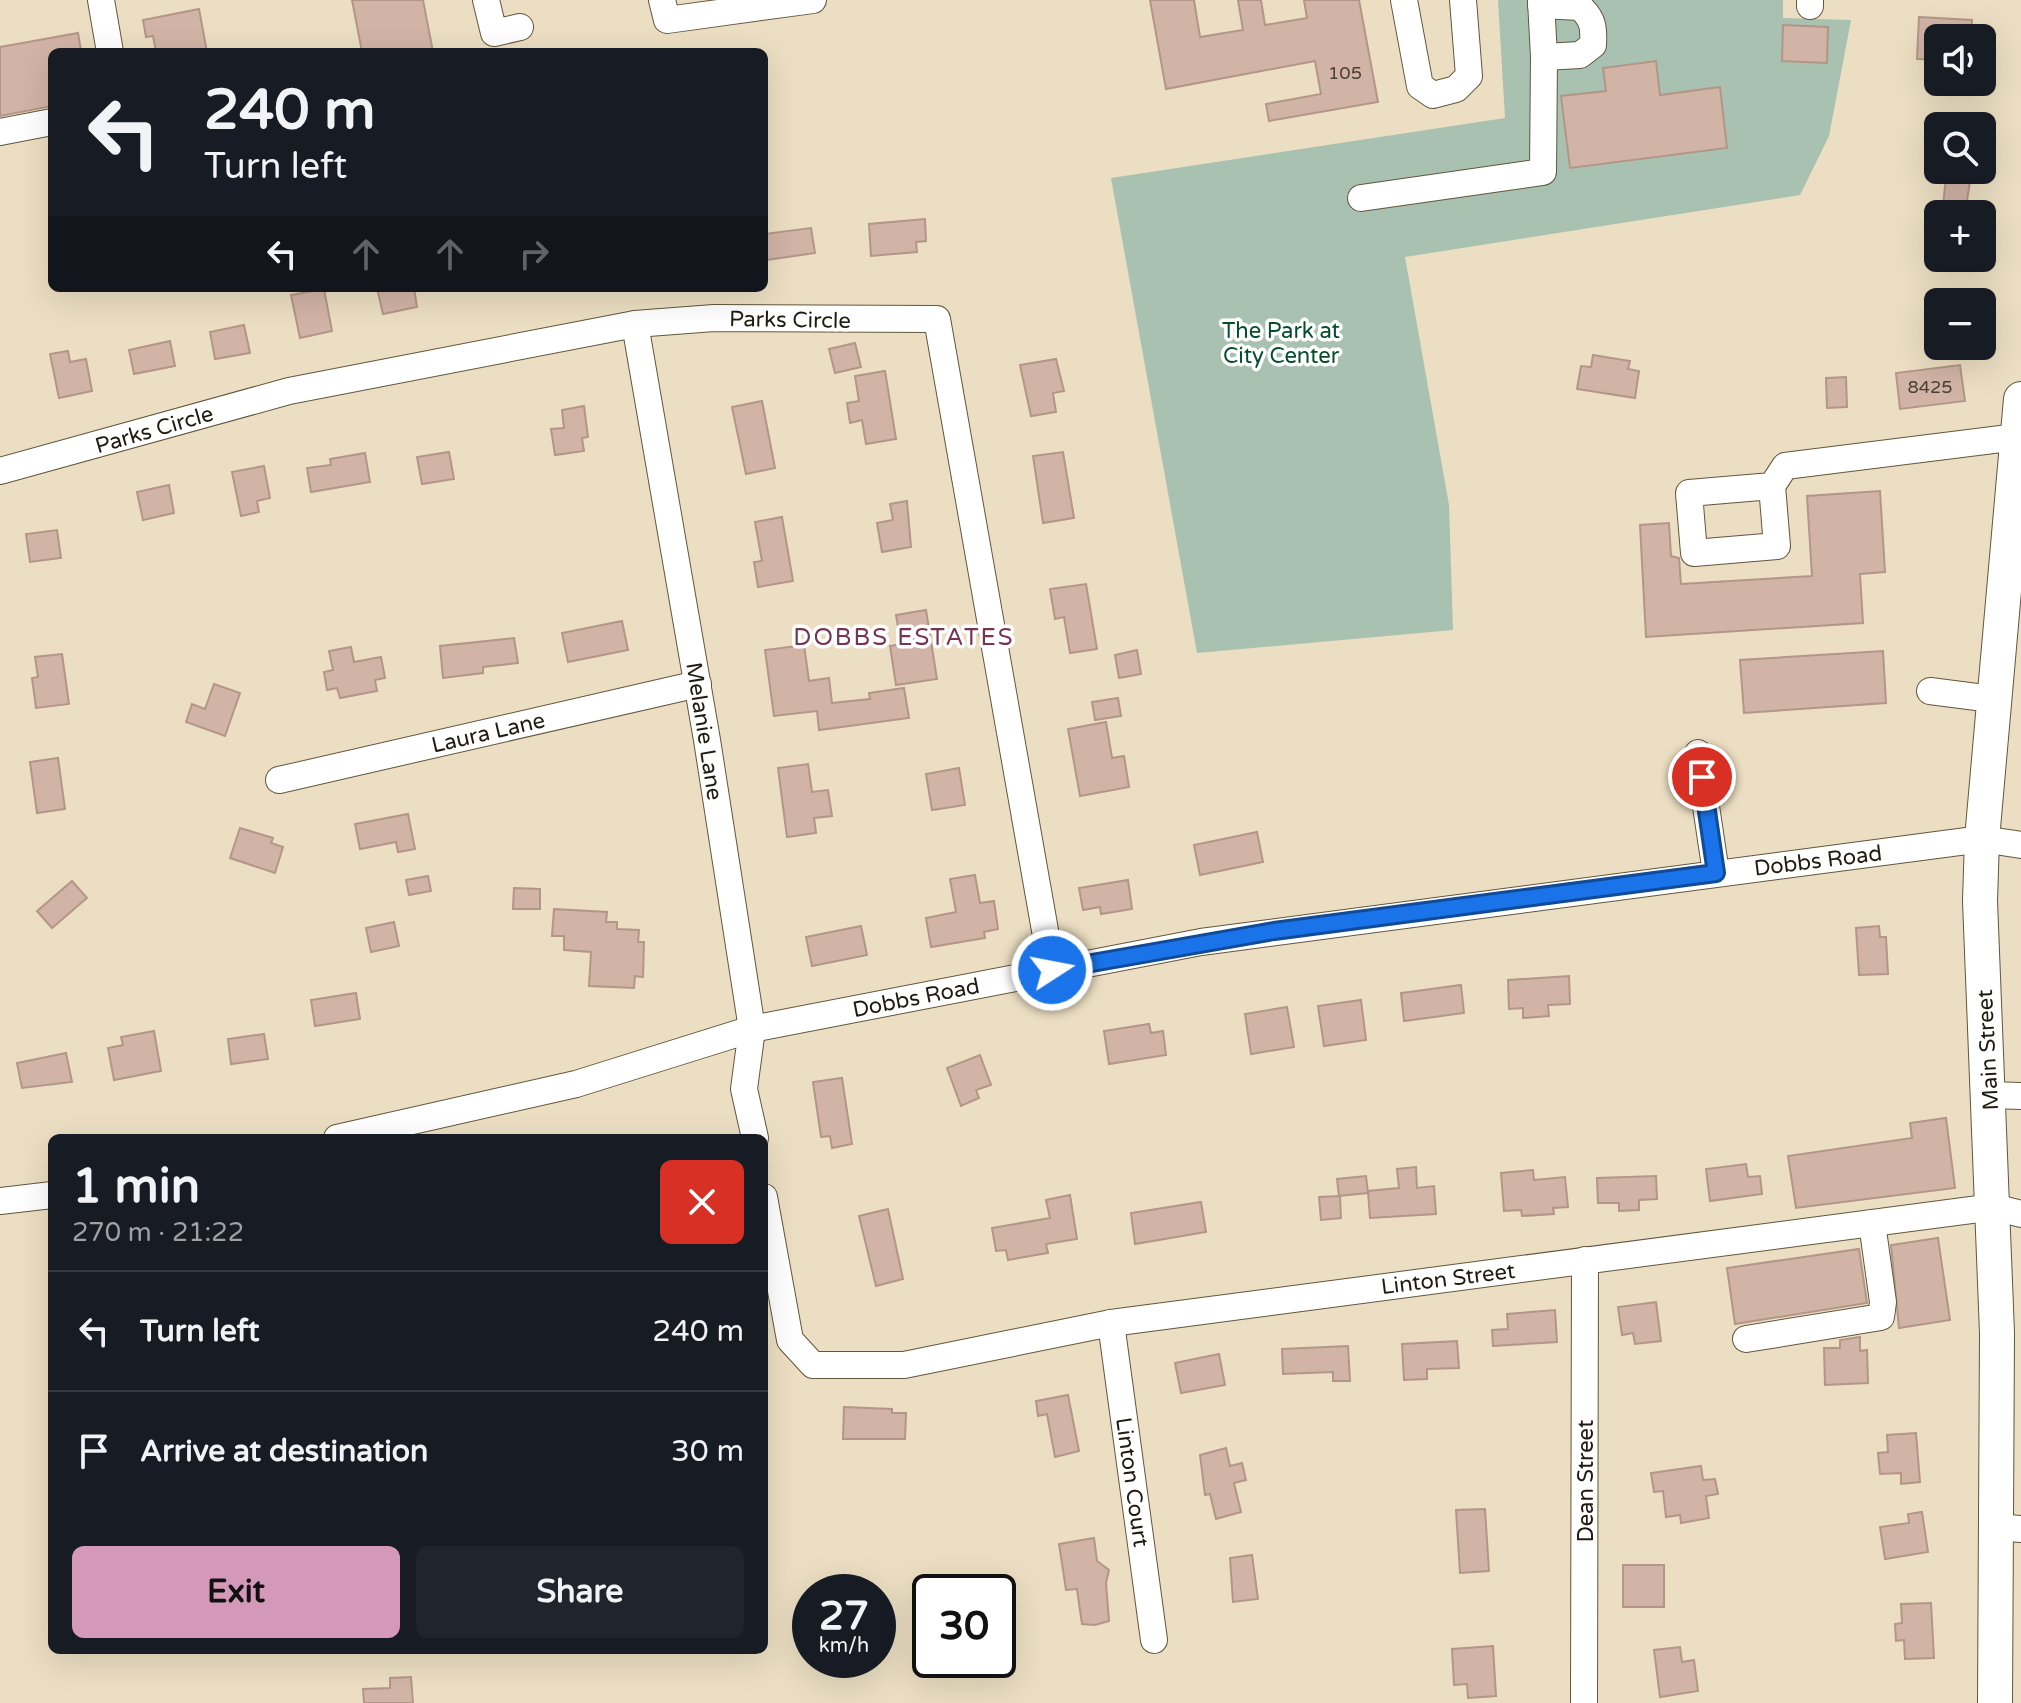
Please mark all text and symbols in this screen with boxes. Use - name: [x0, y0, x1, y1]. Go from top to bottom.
- map controls: [1924, 24, 1996, 360]
- button: sound: [1924, 24, 1996, 96]
- house number: 105: [1328, 62, 1362, 84]
- text: 240 m: [204, 77, 375, 144]
- icon: left: [72, 80, 176, 184]
- button: search: [1924, 112, 1996, 184]
- text: Turn left: [204, 145, 347, 188]
- button: +: [1924, 200, 1996, 272]
- icon: left: [260, 232, 304, 276]
- icon: ahead: [344, 232, 388, 276]
- icon: ahead: [428, 232, 472, 276]
- icon: right: [512, 232, 556, 276]
- button: −: [1924, 288, 1996, 360]
- street label: Parks Circle: [729, 306, 851, 334]
- park label: The Park at City Center: [1222, 318, 1340, 369]
- house number: 8425: [1907, 376, 1953, 398]
- street label: Parks Circle: [92, 401, 216, 459]
- district label: DOBBS ESTATES: [793, 623, 1015, 652]
- street label: Melanie Lane: [680, 660, 728, 802]
- street label: Laura Lane: [429, 707, 548, 759]
- pin: [1668, 743, 1736, 811]
- icon: arrive: [1680, 755, 1724, 799]
- street label: Dobbs Road: [1753, 840, 1884, 882]
- position arrow: [1010, 928, 1094, 1012]
- street label: Dobbs Road: [850, 973, 982, 1023]
- street label: Main Street: [1972, 989, 2004, 1111]
- text: 1 min: [72, 1158, 200, 1216]
- button: close: [660, 1160, 744, 1244]
- text: 270 m · 21:22: [72, 1217, 244, 1248]
- street label: Linton Street: [1380, 1258, 1517, 1300]
- icon: left: [72, 1309, 116, 1353]
- text: Turn left: [140, 1313, 259, 1350]
- text: 240 m: [652, 1313, 744, 1350]
- street label: Linton Court: [1110, 1416, 1154, 1549]
- street label: Dean Street: [1573, 1420, 1599, 1542]
- icon: arrive: [72, 1429, 116, 1473]
- text: Arrive at destination: [140, 1433, 428, 1470]
- text: 30 m: [671, 1433, 744, 1470]
- button: Exit: [72, 1546, 400, 1638]
- button: Share: [416, 1546, 744, 1638]
- speed limit sign: 30: [912, 1574, 1016, 1678]
- text: 27: [819, 1592, 869, 1640]
- text: km/h: [819, 1634, 869, 1658]

